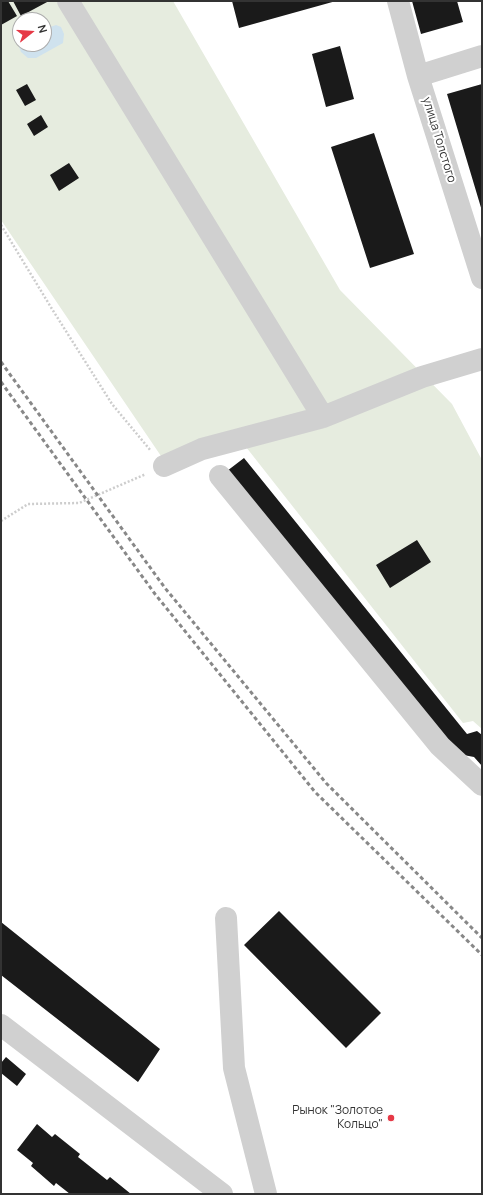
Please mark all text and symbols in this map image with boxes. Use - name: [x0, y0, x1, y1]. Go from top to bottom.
- north arrow: [12, 12, 52, 52]
- text: N: [35, 23, 51, 35]
- street label: улица Толстого: [419, 96, 459, 184]
- place label: Рынок "Золотое Кольцо": [292, 1104, 383, 1132]
- marker: Рынок "Золотое Кольцо": [386, 1113, 396, 1123]

